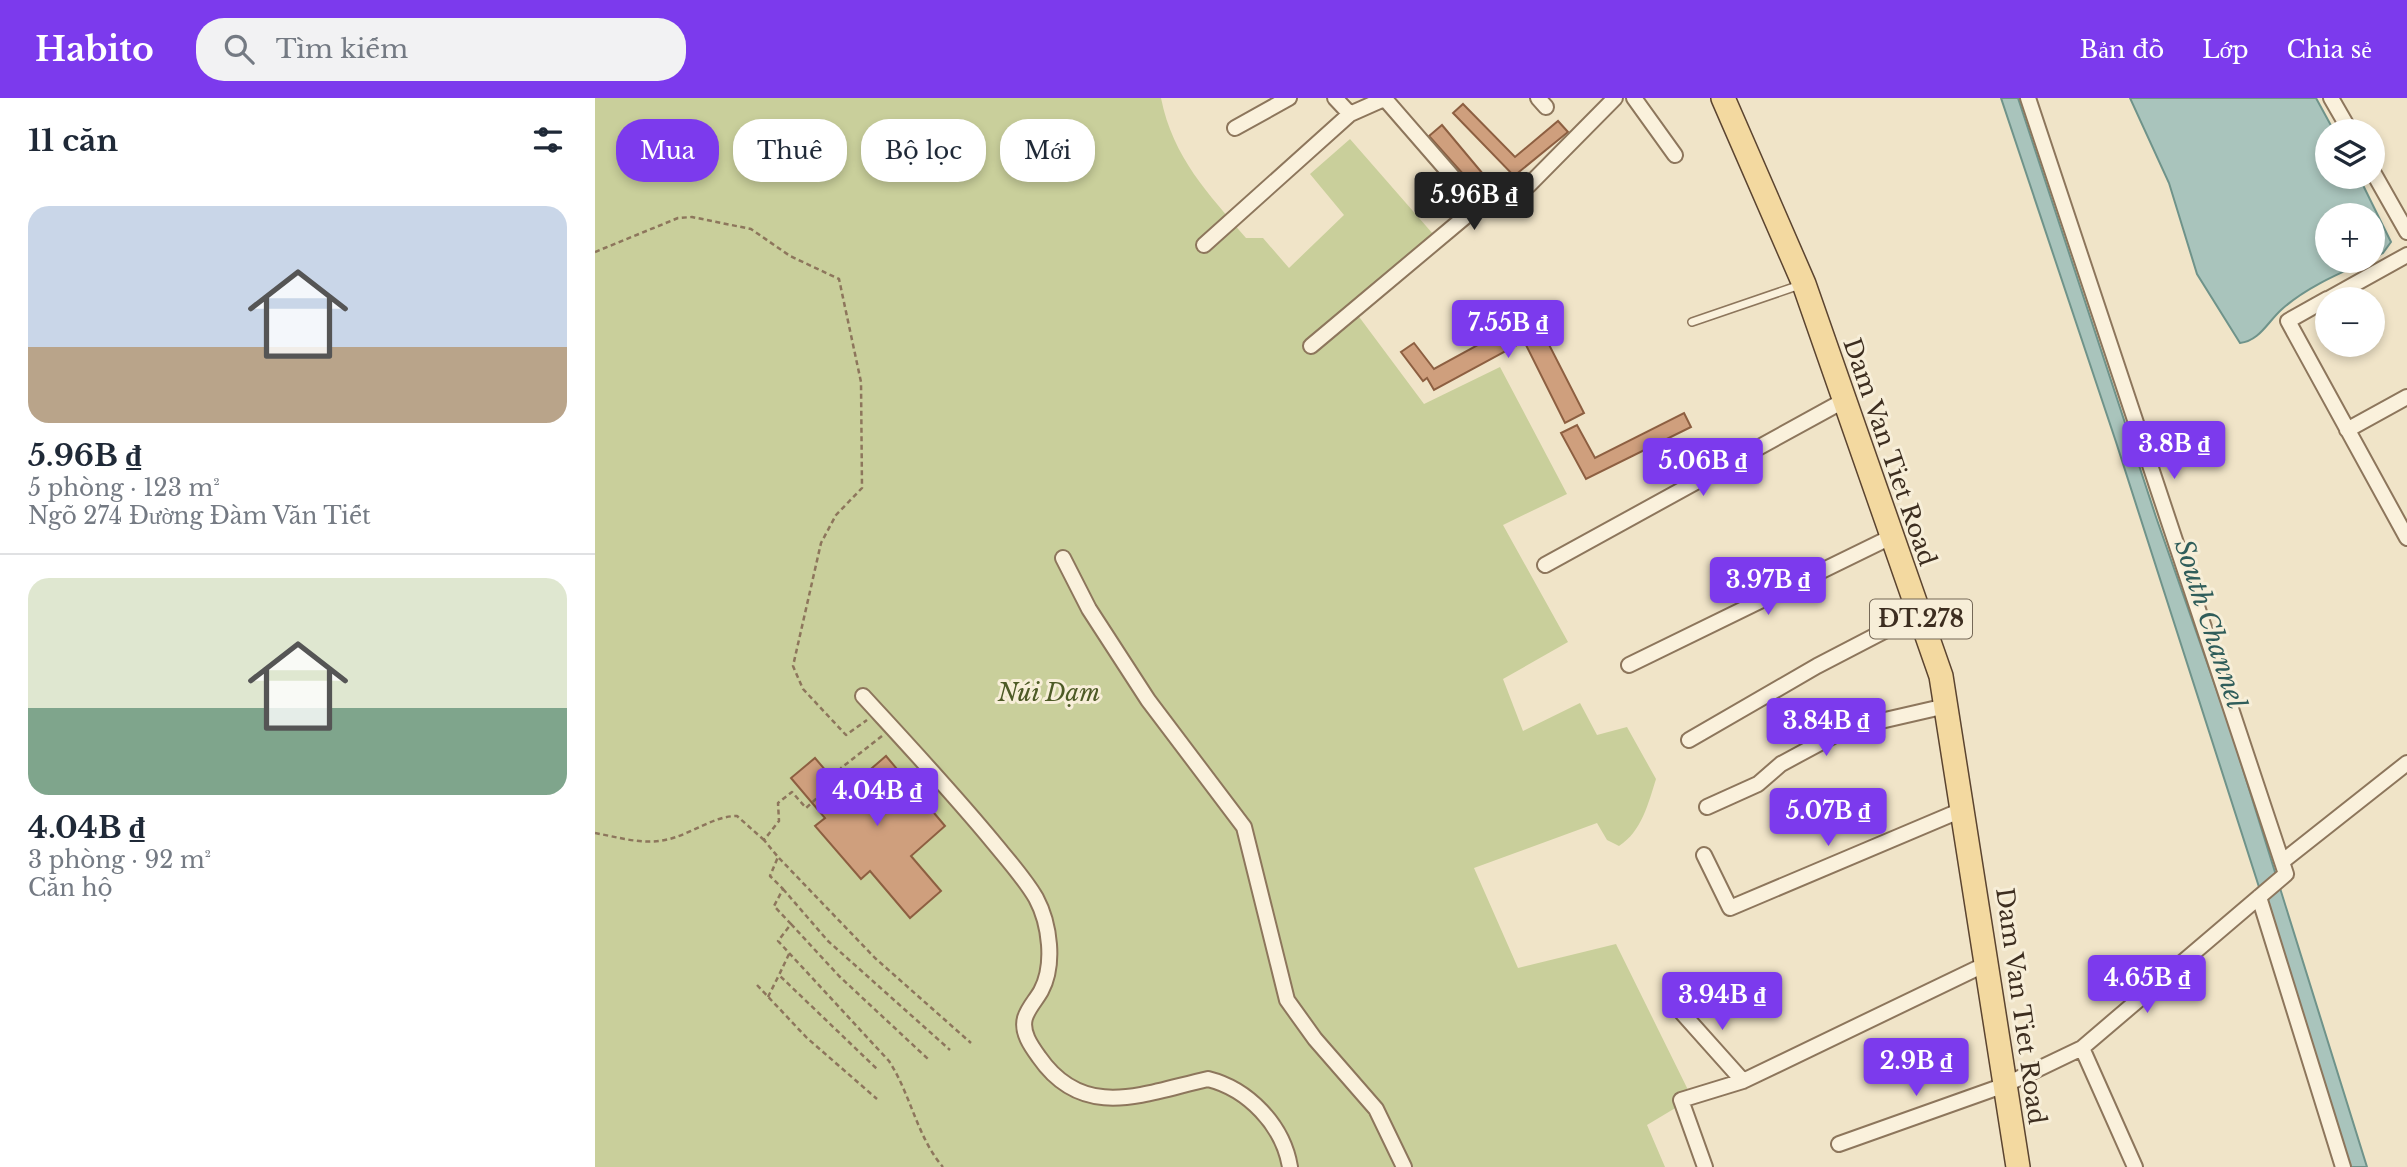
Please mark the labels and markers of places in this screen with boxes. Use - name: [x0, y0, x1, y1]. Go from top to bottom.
- pin: 5.96B ₫: [1409, 172, 1539, 232]
- pin: 7.55B ₫: [1443, 300, 1573, 360]
- pin: 3.8B ₫: [2117, 422, 2231, 481]
- pin: 5.06B ₫: [1638, 438, 1768, 498]
- pin: 3.97B ₫: [1703, 558, 1833, 617]
- pin: 3.84B ₫: [1761, 698, 1891, 758]
- pin: 4.04B ₫: [812, 768, 942, 828]
- pin: 5.07B ₫: [1763, 788, 1893, 848]
- pin: 4.65B ₫: [2082, 956, 2212, 1015]
- pin: 3.94B ₫: [1657, 972, 1787, 1032]
- pin: 2.9B ₫: [1859, 1038, 1973, 1098]

